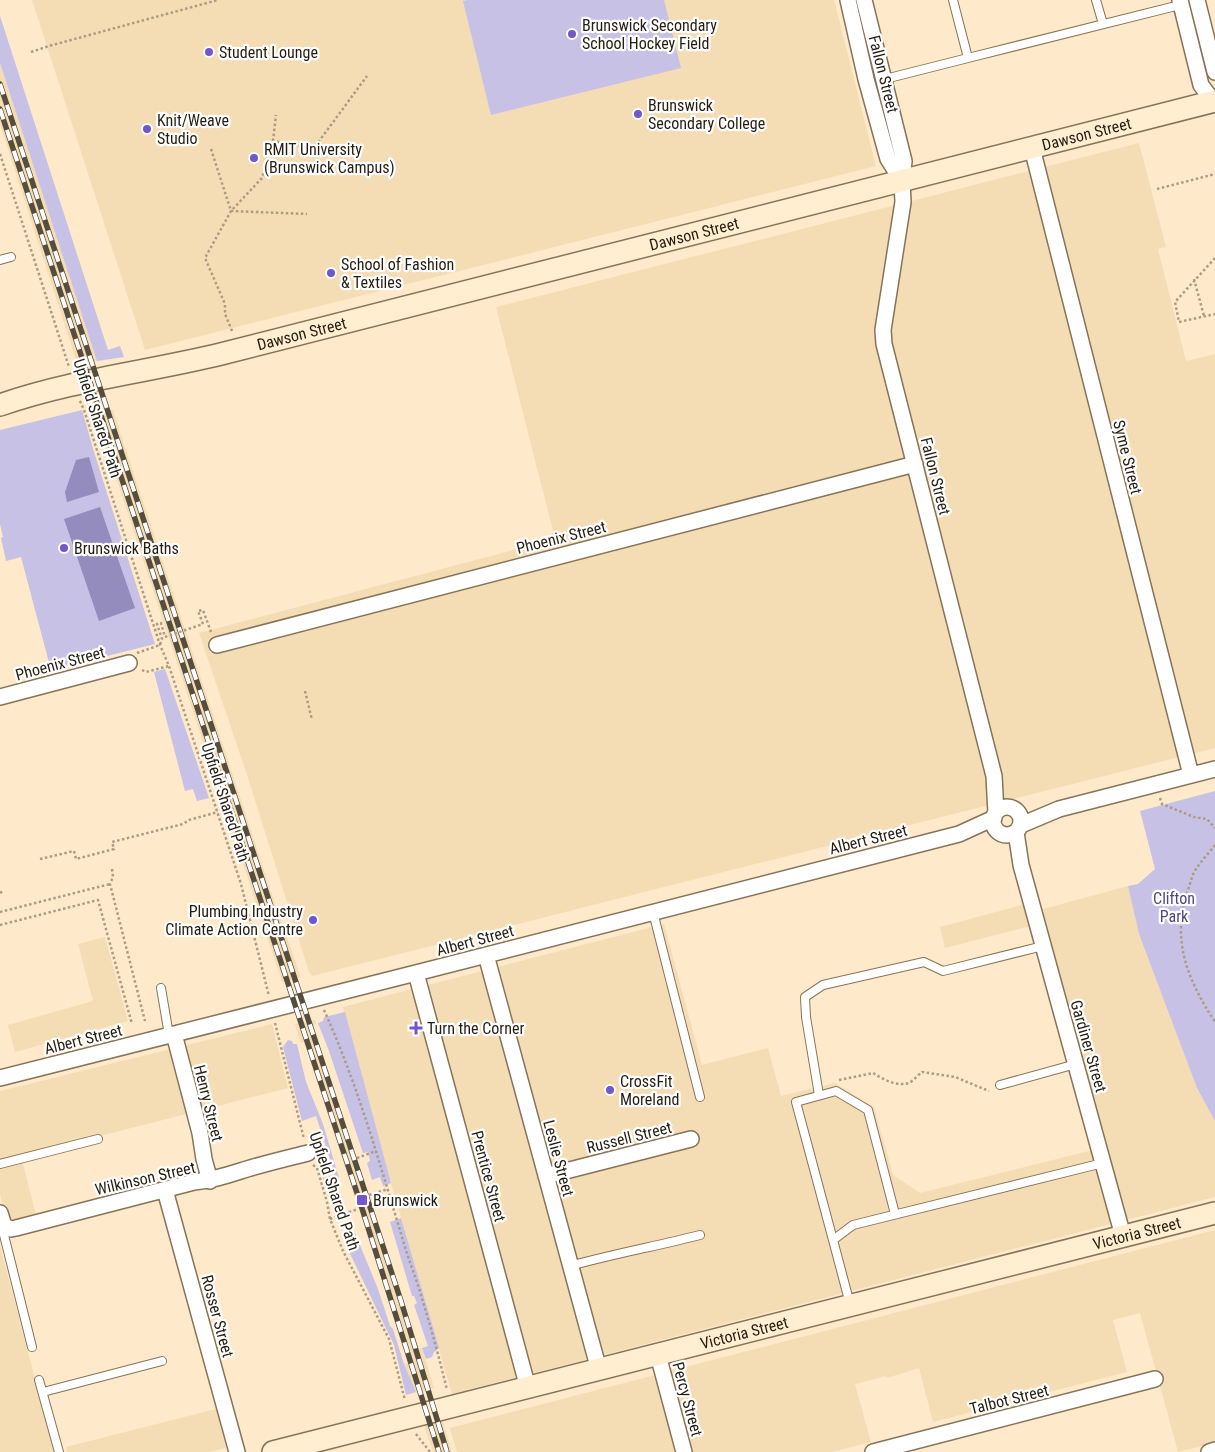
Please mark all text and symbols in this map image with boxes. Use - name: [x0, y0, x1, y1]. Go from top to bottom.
- place label: Brunswick Secondary School Hockey Field: [582, 16, 717, 53]
- marker: Brunswick Secondary School Hockey Field: [566, 28, 578, 40]
- street label: Fallon Street: [865, 33, 902, 115]
- place label: Student Lounge: [219, 43, 318, 62]
- marker: Student Lounge: [203, 46, 215, 58]
- place label: Brunswick Secondary College: [648, 96, 765, 133]
- marker: Brunswick Secondary College: [632, 108, 644, 120]
- place label: Knit/Weave Studio: [157, 111, 229, 148]
- street label: Dawson Street: [1040, 114, 1133, 155]
- marker: Knit/Weave Studio: [141, 123, 153, 135]
- place label: RMIT University (Brunswick Campus): [264, 140, 395, 177]
- marker: RMIT University (Brunswick Campus): [248, 152, 260, 164]
- street label: Dawson Street: [647, 214, 741, 255]
- place label: School of Fashion & Textiles: [341, 255, 454, 292]
- marker: School of Fashion & Textiles: [325, 267, 337, 279]
- street label: Dawson Street: [255, 313, 349, 354]
- street label: Upfield Shared Path: [69, 356, 126, 480]
- street label: Syme Street: [1109, 418, 1146, 496]
- street label: Fallon Street: [917, 435, 954, 517]
- street label: Phoenix Street: [514, 517, 608, 558]
- place label: Brunswick Baths: [74, 539, 179, 558]
- marker: Brunswick Baths: [58, 542, 70, 554]
- street label: Phoenix Street: [13, 642, 107, 685]
- street label: Upfield Shared Path: [197, 740, 254, 864]
- street label: Albert Street: [827, 821, 909, 858]
- park label: Clifton Park: [1153, 889, 1195, 926]
- place label: Plumbing Industry Climate Action Centre: [165, 902, 303, 939]
- marker: Plumbing Industry Climate Action Centre: [307, 914, 319, 926]
- street label: Albert Street: [434, 921, 516, 960]
- street label: Gardiner Street: [1066, 998, 1111, 1095]
- place label: Turn the Corner: [427, 1019, 524, 1038]
- street label: Albert Street: [42, 1021, 124, 1058]
- marker: Turn the Corner: [409, 1021, 423, 1035]
- street label: Henry Street: [190, 1063, 227, 1144]
- place label: CrossFit Moreland: [620, 1072, 679, 1109]
- marker: CrossFit Moreland: [604, 1084, 616, 1096]
- street label: Leslie Street: [539, 1118, 578, 1199]
- street label: Russell Street: [585, 1118, 674, 1157]
- street label: Upfield Shared Path: [305, 1129, 364, 1253]
- street label: Prentice Street: [467, 1129, 510, 1224]
- street label: Wilkinson Street: [93, 1158, 197, 1199]
- place label: Brunswick: [373, 1191, 439, 1210]
- marker: Brunswick: [355, 1193, 369, 1207]
- street label: Victoria Street: [1091, 1213, 1183, 1254]
- street label: Rosser Street: [197, 1273, 238, 1360]
- street label: Victoria Street: [698, 1313, 790, 1353]
- street label: Percy Street: [668, 1360, 707, 1439]
- street label: Talbot Street: [968, 1380, 1051, 1418]

